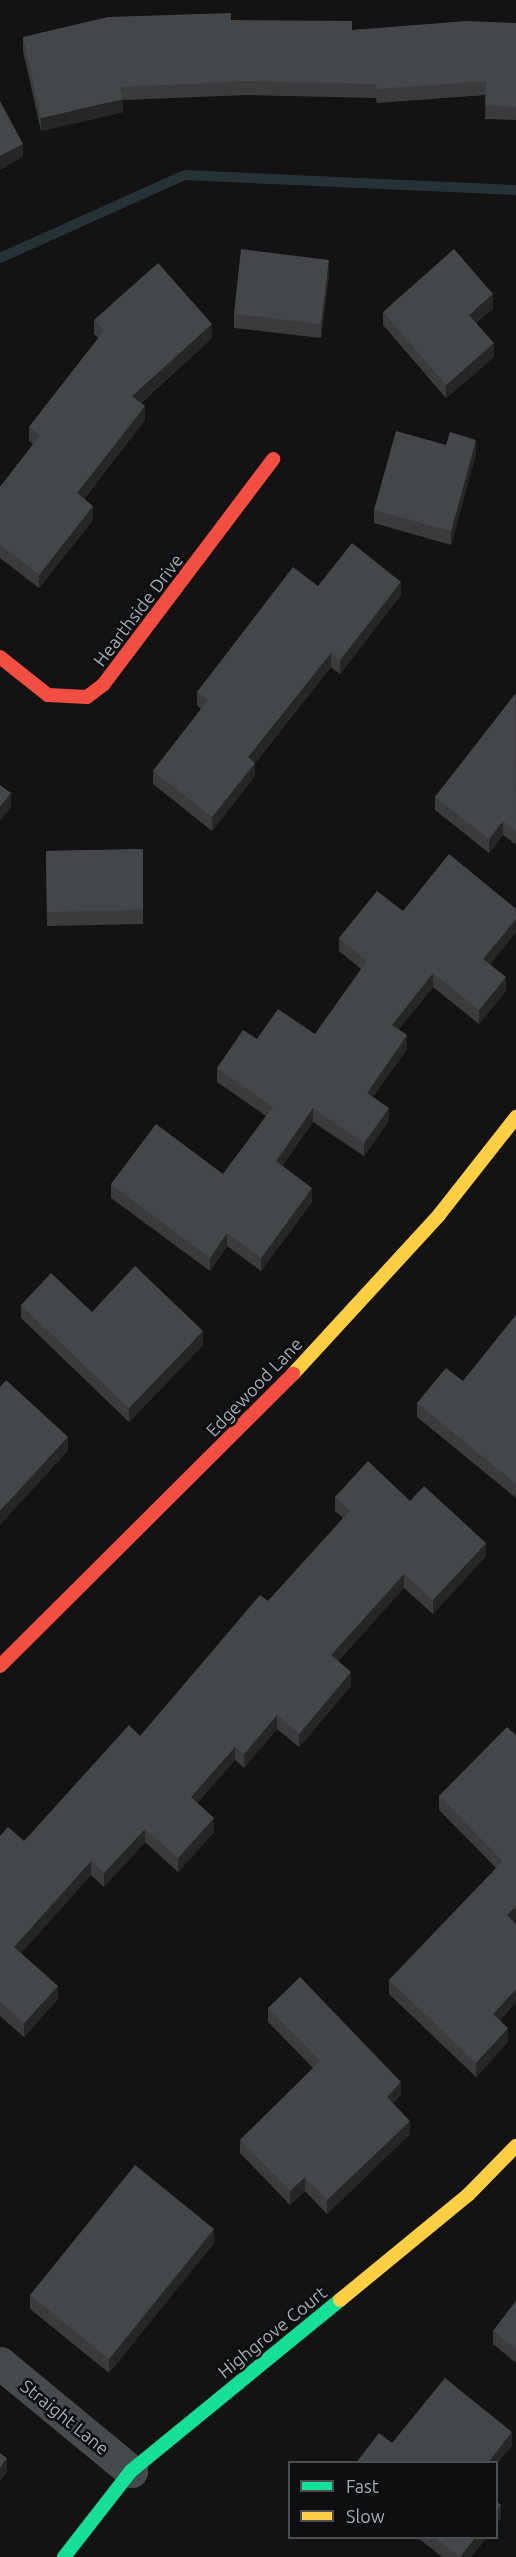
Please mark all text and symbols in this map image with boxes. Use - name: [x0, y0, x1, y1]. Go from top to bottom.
- street label: Hearthside Drive: [89, 549, 187, 671]
- street label: Edgewood Lane: [201, 1333, 307, 1441]
- street label: Highgrove Court: [213, 2282, 331, 2382]
- street label: Straight Lane: [16, 2375, 114, 2459]
- legend: [288, 2461, 498, 2539]
- text: Fast: [346, 2476, 379, 2496]
- text: Slow: [346, 2506, 385, 2526]

